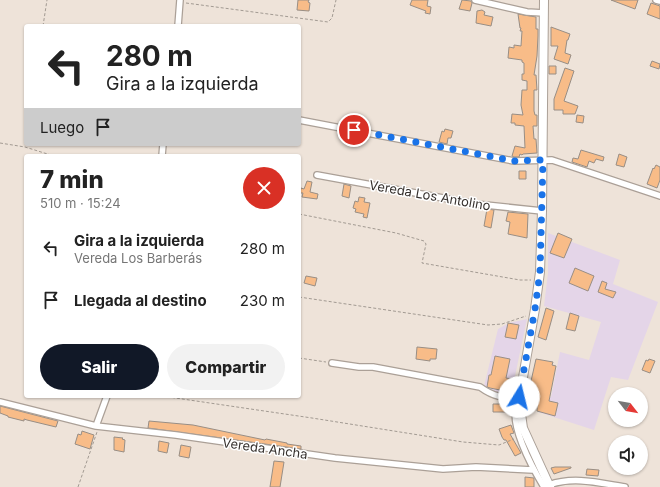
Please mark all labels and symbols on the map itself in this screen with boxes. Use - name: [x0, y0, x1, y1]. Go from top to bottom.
- pin: [337, 113, 371, 147]
- street label: Vereda Los Antolino: [368, 176, 492, 214]
- position arrow: [498, 376, 540, 418]
- north arrow: [608, 387, 648, 427]
- street label: Vereda Ancha: [221, 434, 309, 462]

